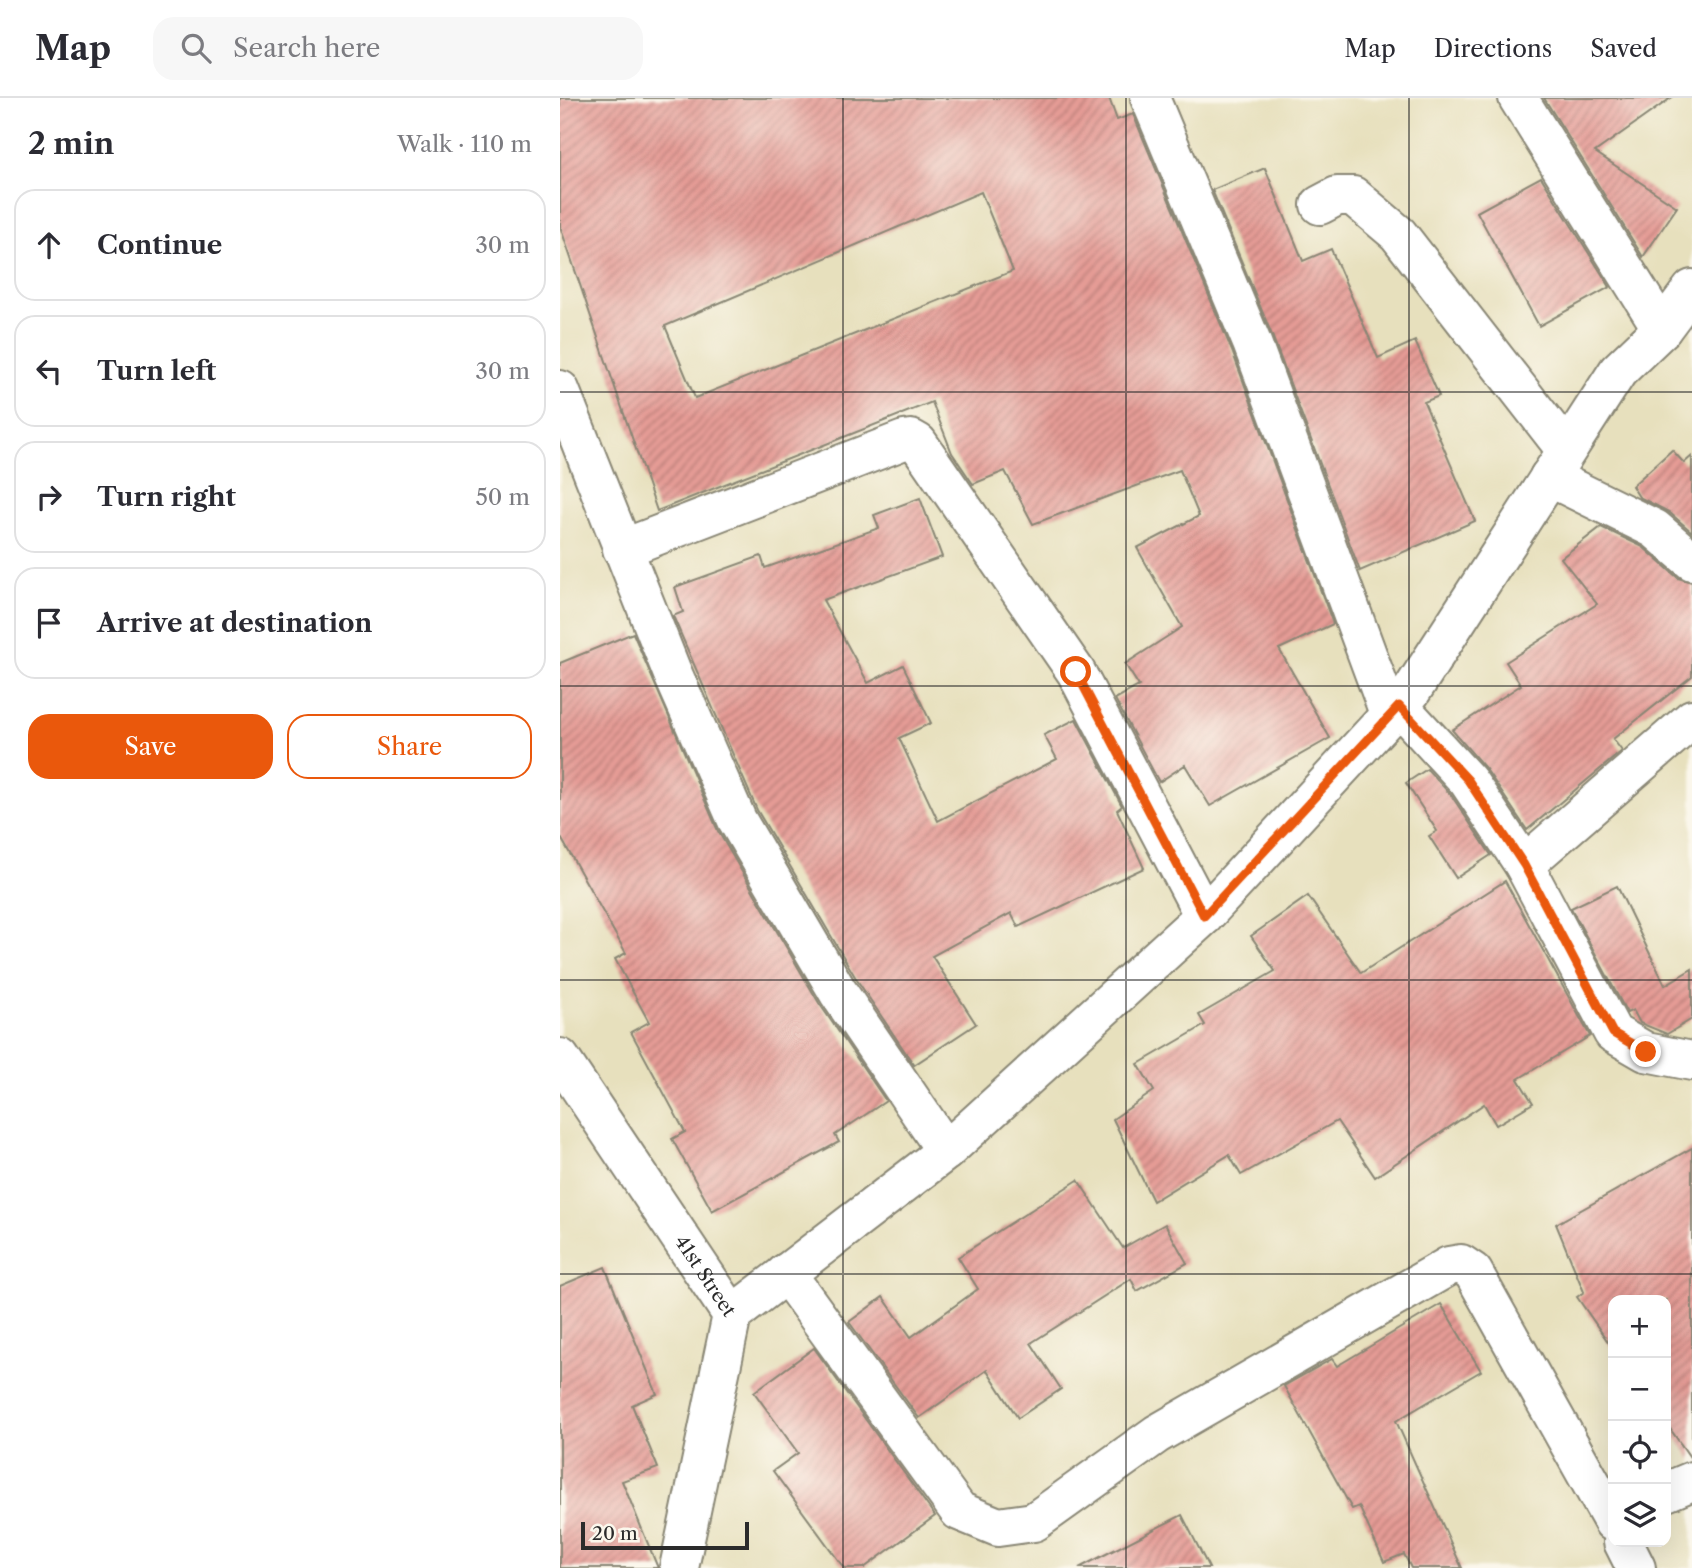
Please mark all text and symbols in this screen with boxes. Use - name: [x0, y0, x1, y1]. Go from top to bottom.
- search box: [153, 17, 643, 80]
- text: Map: [35, 28, 111, 69]
- icon: search: [177, 29, 215, 67]
- text: Search here: [233, 32, 380, 64]
- text: Map: [1344, 34, 1396, 63]
- text: Directions: [1434, 34, 1552, 63]
- text: Saved: [1590, 34, 1657, 63]
- text: 2 min: [28, 125, 114, 162]
- text: Walk · 110 m: [397, 130, 532, 158]
- icon: ahead: [30, 226, 68, 264]
- text: Continue: [97, 229, 222, 261]
- text: 30 m: [475, 231, 530, 259]
- icon: left: [30, 352, 68, 390]
- text: Turn left: [97, 355, 216, 387]
- text: 30 m: [475, 357, 530, 385]
- icon: right: [30, 478, 68, 516]
- text: Turn right: [97, 481, 236, 513]
- text: 50 m: [475, 483, 530, 511]
- icon: arrive: [30, 604, 68, 642]
- text: Arrive at destination: [97, 607, 372, 639]
- route start: [1060, 656, 1091, 687]
- button: Save: [28, 714, 273, 779]
- button: Share: [287, 714, 532, 779]
- route end: [1630, 1036, 1661, 1067]
- street label: 41st Street: [670, 1231, 741, 1321]
- map controls: [1608, 1295, 1671, 1547]
- button: +: [1608, 1295, 1671, 1358]
- button: −: [1608, 1358, 1671, 1421]
- button: locate: [1608, 1421, 1671, 1484]
- button: layers: [1608, 1484, 1671, 1547]
- scale bar: [581, 1519, 749, 1551]
- text: 20 m: [592, 1522, 638, 1545]

